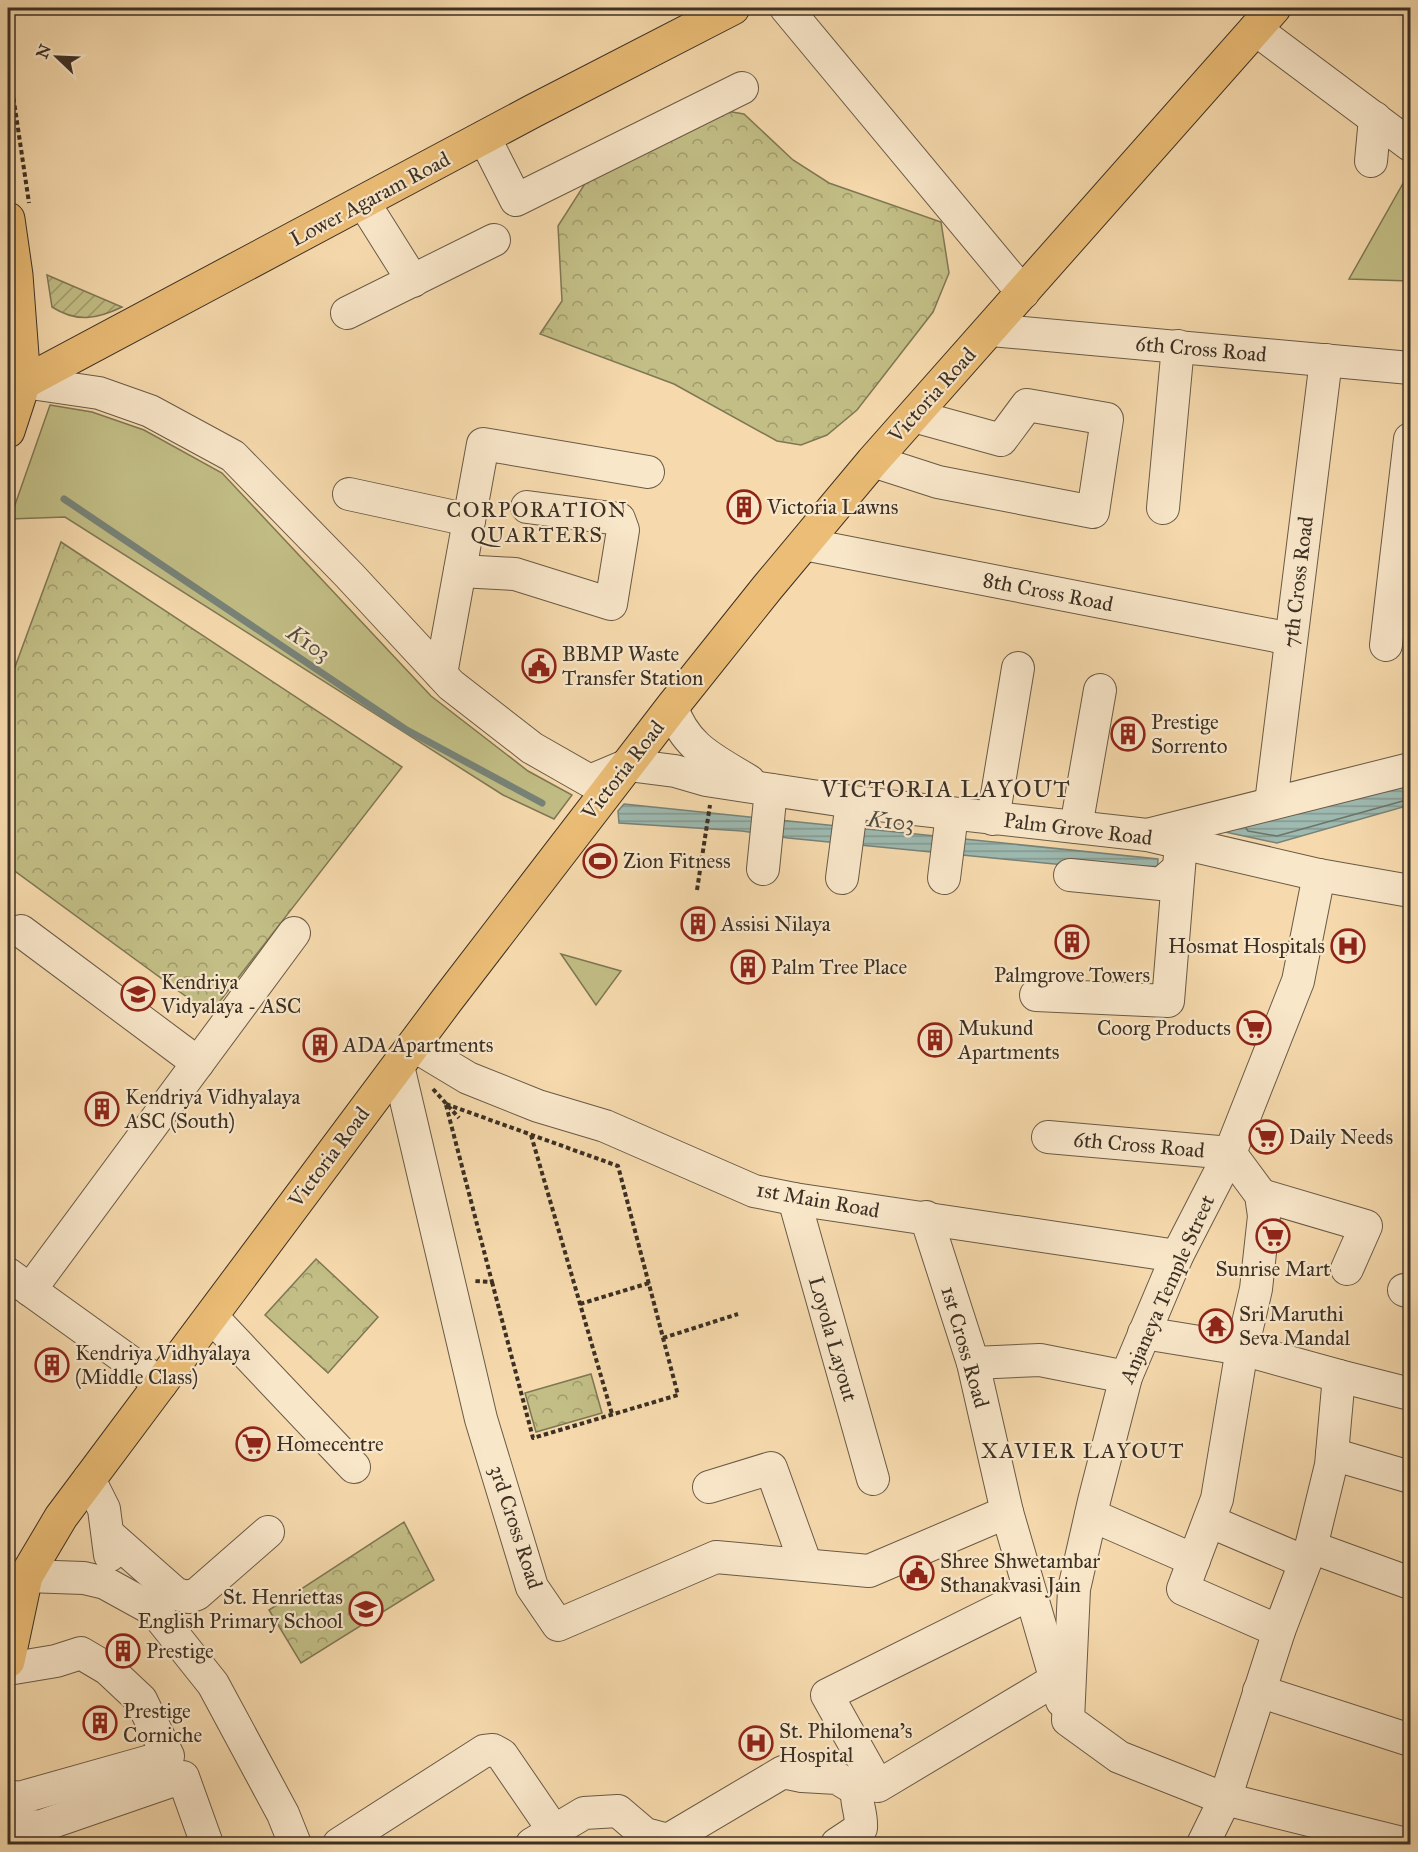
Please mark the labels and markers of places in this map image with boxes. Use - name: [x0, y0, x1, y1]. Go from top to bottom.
- building icon: Victoria Lawns: [726, 489, 762, 525]
- place label: Victoria Lawns: [766, 494, 898, 520]
- place label: BBMP Waste Transfer Station: [562, 641, 703, 691]
- public building icon: BBMP Waste Transfer Station: [521, 648, 557, 684]
- place label: Prestige Sorrento: [1151, 709, 1228, 759]
- building icon: Prestige Sorrento: [1110, 716, 1146, 752]
- sports icon: Zion Fitness: [582, 843, 618, 879]
- place label: Zion Fitness: [623, 848, 731, 874]
- building icon: Assisi Nilaya: [680, 906, 716, 942]
- place label: Assisi Nilaya: [720, 911, 831, 937]
- building icon: Palmgrove Towers: [1054, 924, 1090, 960]
- hospital icon: Hosmat Hospitals: [1330, 928, 1366, 964]
- place label: Hosmat Hospitals: [1168, 933, 1325, 959]
- building icon: Palm Tree Place: [730, 949, 766, 985]
- place label: Palm Tree Place: [771, 954, 907, 980]
- place label: Palmgrove Towers: [994, 962, 1150, 988]
- place label: Kendriya Vidyalaya - ASC: [160, 969, 301, 1019]
- school or university icon: Kendriya Vidyalaya - ASC: [120, 976, 156, 1012]
- supermarket icon: Coorg Products: [1236, 1010, 1272, 1046]
- place label: Mukund Apartments: [957, 1015, 1060, 1065]
- place label: Coorg Products: [1097, 1015, 1231, 1041]
- building icon: Mukund Apartments: [917, 1022, 953, 1058]
- building icon: ADA Apartments: [302, 1027, 338, 1063]
- place label: ADA Apartments: [342, 1032, 494, 1058]
- place label: Kendriya Vidhyalaya ASC (South): [124, 1084, 301, 1134]
- building icon: Kendriya Vidhyalaya ASC (South): [84, 1091, 120, 1127]
- supermarket icon: Daily Needs: [1248, 1119, 1284, 1155]
- place label: Daily Needs: [1289, 1124, 1393, 1150]
- supermarket icon: Sunrise Mart: [1255, 1218, 1291, 1254]
- place label: Sunrise Mart: [1215, 1256, 1331, 1282]
- place label: Sri Maruthi Seva Mandal: [1239, 1301, 1350, 1351]
- temple icon: Sri Maruthi Seva Mandal: [1198, 1308, 1234, 1344]
- place label: Kendriya Vidhyalaya (Middle Class): [75, 1340, 251, 1390]
- building icon: Kendriya Vidhyalaya (Middle Class): [34, 1347, 70, 1383]
- supermarket icon: Homecentre: [235, 1426, 271, 1462]
- place label: Homecentre: [276, 1431, 384, 1457]
- place label: Shree Shwetambar Sthanakvasi Jain: [940, 1548, 1100, 1598]
- public building icon: Shree Shwetambar Sthanakvasi Jain: [899, 1555, 935, 1591]
- place label: St. Henriettas English Primary School: [138, 1584, 343, 1634]
- school or university icon: St. Henriettas English Primary School: [348, 1591, 384, 1627]
- building icon: Prestige: [105, 1633, 141, 1669]
- place label: Prestige: [146, 1638, 214, 1664]
- place label: Prestige Corniche: [123, 1698, 202, 1748]
- building icon: Prestige Corniche: [82, 1705, 118, 1741]
- place label: St. Philomena's Hospital: [779, 1718, 912, 1768]
- hospital icon: St. Philomena's Hospital: [738, 1725, 774, 1761]

